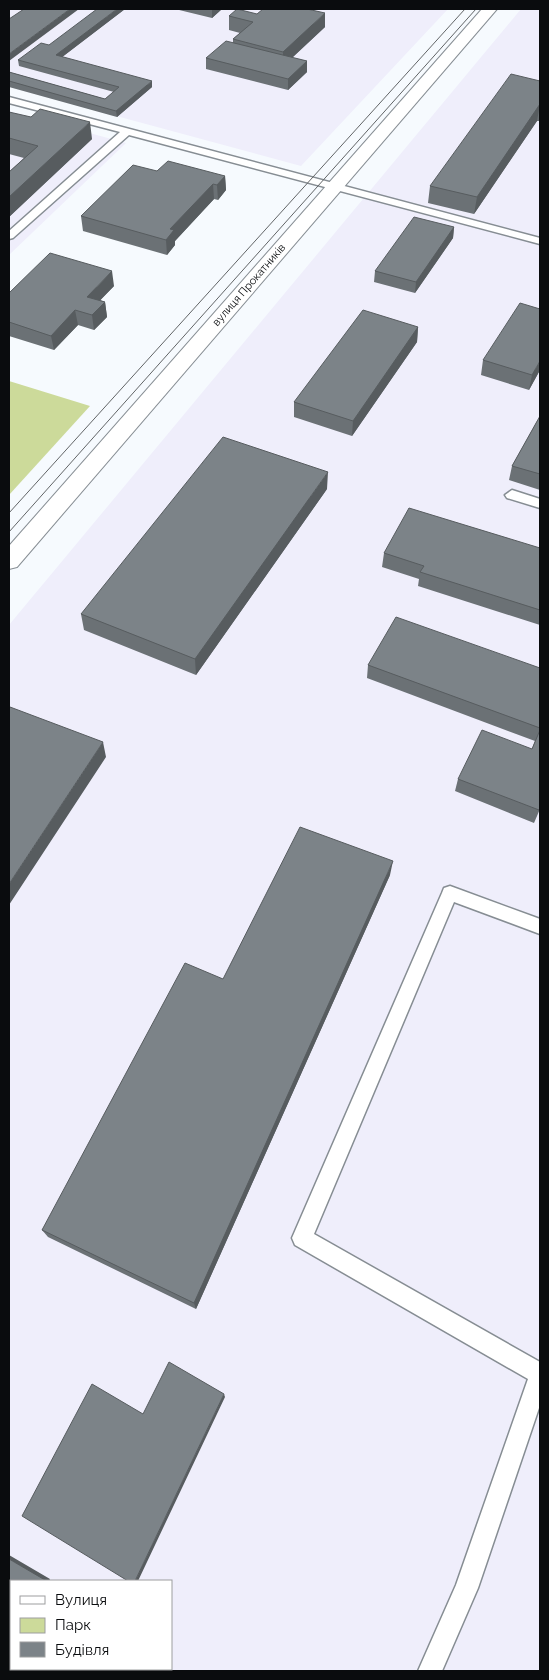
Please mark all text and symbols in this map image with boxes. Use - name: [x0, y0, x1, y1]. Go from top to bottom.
- street label: вулиця Прокатників: [210, 241, 288, 329]
- legend: [10, 1580, 172, 1670]
- text: Вулиця: [55, 1591, 107, 1609]
- text: Парк: [55, 1616, 91, 1634]
- text: Будівля: [55, 1641, 109, 1659]

